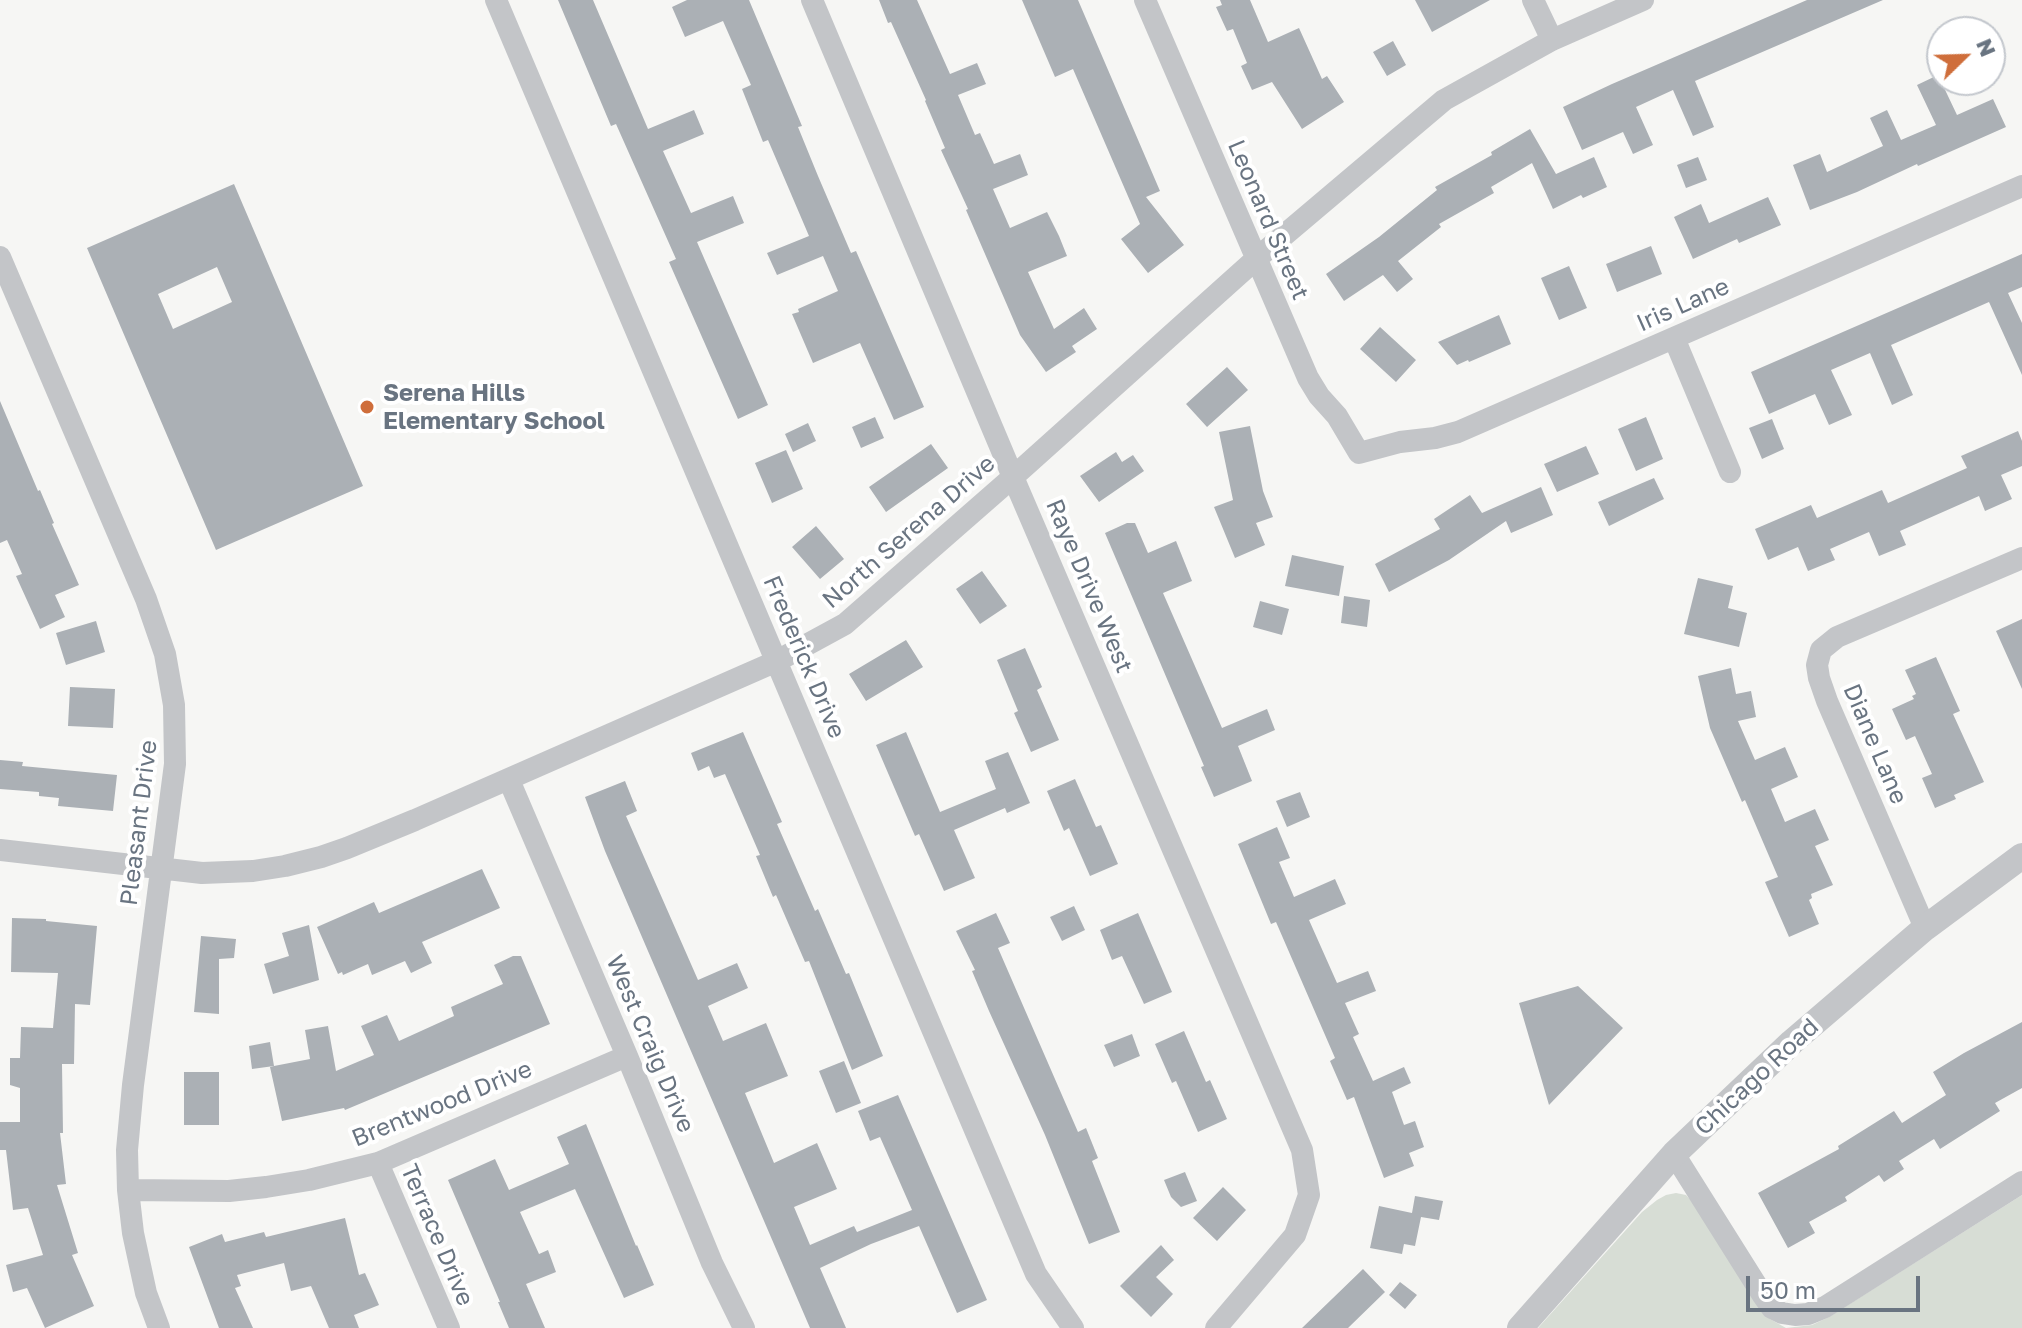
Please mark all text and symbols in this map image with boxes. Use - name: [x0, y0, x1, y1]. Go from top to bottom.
- north arrow: [1926, 16, 2006, 96]
- text: N: [1971, 34, 2002, 60]
- street label: Leonard Street: [1221, 136, 1315, 304]
- street label: Iris Lane: [1632, 272, 1734, 338]
- place label: Serena Hills Elementary School: [383, 379, 605, 435]
- marker: Serena Hills Elementary School: [358, 398, 376, 416]
- street label: North Serena Drive: [817, 449, 1001, 615]
- street label: Raye Drive West: [1039, 495, 1139, 677]
- street label: Frederick Drive: [757, 571, 851, 743]
- street label: Diane Lane: [1837, 680, 1913, 808]
- street label: Pleasant Drive: [115, 739, 163, 907]
- street label: West Craig Drive: [600, 951, 700, 1137]
- street label: Chicago Road: [1689, 1013, 1825, 1141]
- street label: Brentwood Drive: [348, 1055, 536, 1153]
- street label: Terrace Drive: [394, 1160, 480, 1310]
- scale bar: [1750, 1260, 1924, 1310]
- text: 50 m: [1760, 1275, 1816, 1304]

